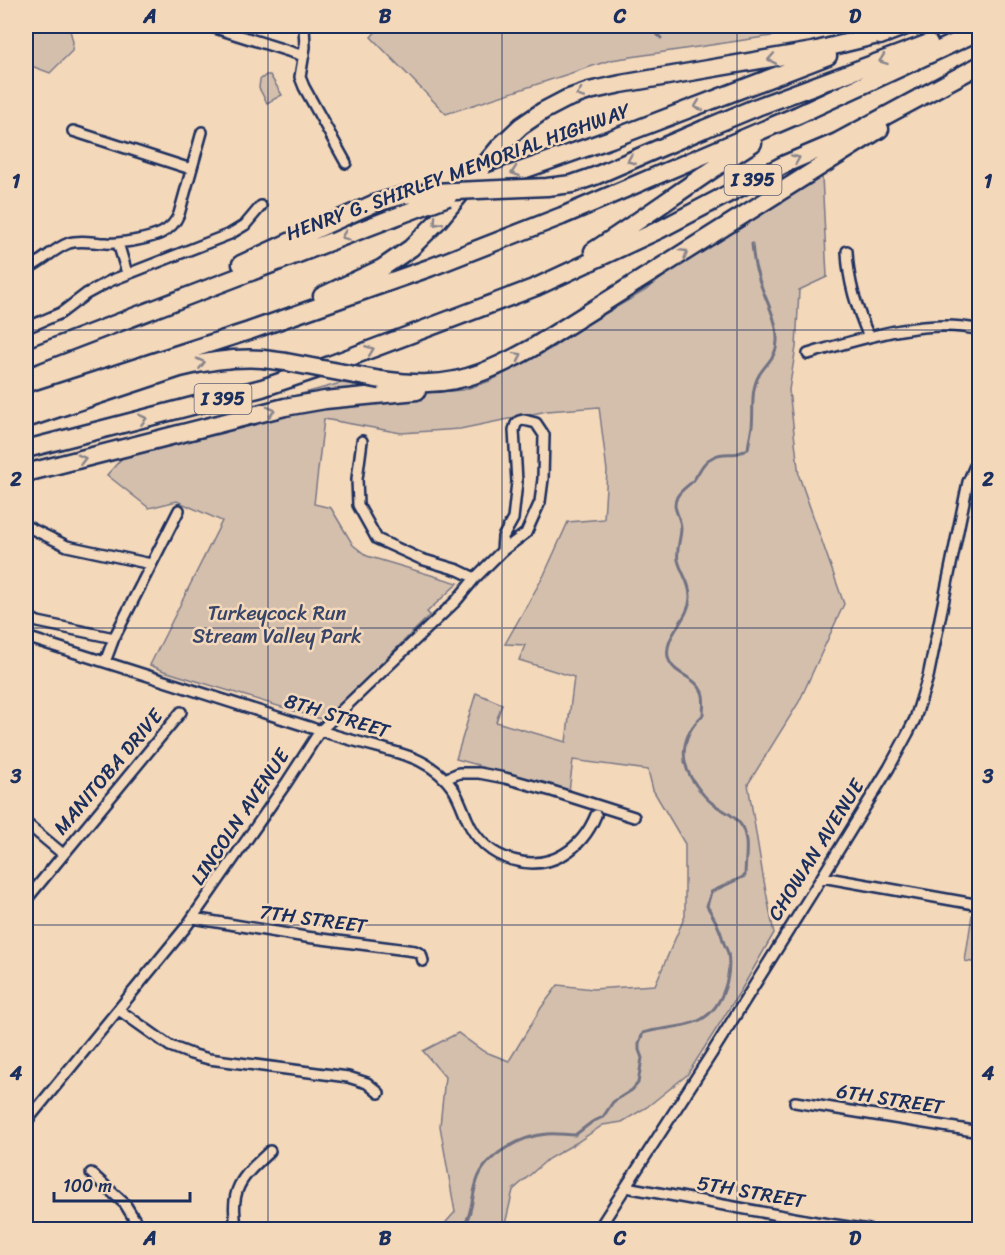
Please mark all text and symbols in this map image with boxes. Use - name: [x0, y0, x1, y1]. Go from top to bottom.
- text: A: [142, 0, 157, 34]
- text: B: [379, 0, 392, 34]
- text: C: [613, 0, 627, 34]
- text: D: [849, 0, 862, 34]
- one-way arrow: [767, 52, 777, 65]
- one-way arrow: [879, 53, 889, 66]
- one-way arrow: [575, 87, 586, 100]
- street label: HENRY G. SHIRLEY MEMORIAL HIGHWAY: [281, 93, 637, 251]
- one-way arrow: [694, 98, 704, 111]
- one-way arrow: [627, 153, 638, 165]
- one-way arrow: [790, 154, 801, 166]
- text: 1: [12, 164, 21, 199]
- text: 1: [984, 164, 993, 199]
- one-way arrow: [510, 165, 521, 178]
- road number: I 395: [724, 165, 782, 195]
- one-way arrow: [433, 215, 444, 225]
- one-way arrow: [340, 228, 351, 241]
- one-way arrow: [678, 248, 688, 260]
- one-way arrow: [364, 345, 375, 357]
- one-way arrow: [512, 352, 523, 363]
- one-way arrow: [196, 357, 206, 370]
- road number: I 395: [194, 384, 252, 414]
- one-way arrow: [266, 405, 276, 418]
- one-way arrow: [137, 414, 148, 426]
- one-way arrow: [77, 453, 87, 466]
- text: 2: [9, 462, 22, 497]
- text: 2: [981, 462, 994, 497]
- park label: Turkeycock Run Stream Valley Park: [192, 596, 362, 654]
- street label: 8TH STREET: [280, 683, 395, 749]
- street label: MANITOBA DRIVE: [44, 699, 173, 843]
- street label: LINCOLN AVENUE: [181, 740, 300, 893]
- text: 3: [10, 759, 22, 794]
- text: 3: [982, 759, 994, 794]
- street label: CHOWAN AVENUE: [758, 770, 875, 928]
- street label: 7TH STREET: [257, 894, 370, 944]
- text: 4: [9, 1056, 23, 1091]
- text: 4: [981, 1056, 995, 1091]
- street label: 6TH STREET: [834, 1073, 947, 1125]
- scale bar: [54, 1165, 190, 1203]
- street label: 5TH STREET: [694, 1165, 809, 1219]
- text: 100 m: [63, 1170, 112, 1202]
- text: A: [142, 1221, 157, 1255]
- text: B: [379, 1221, 392, 1255]
- text: C: [613, 1221, 627, 1255]
- text: D: [849, 1221, 862, 1255]

